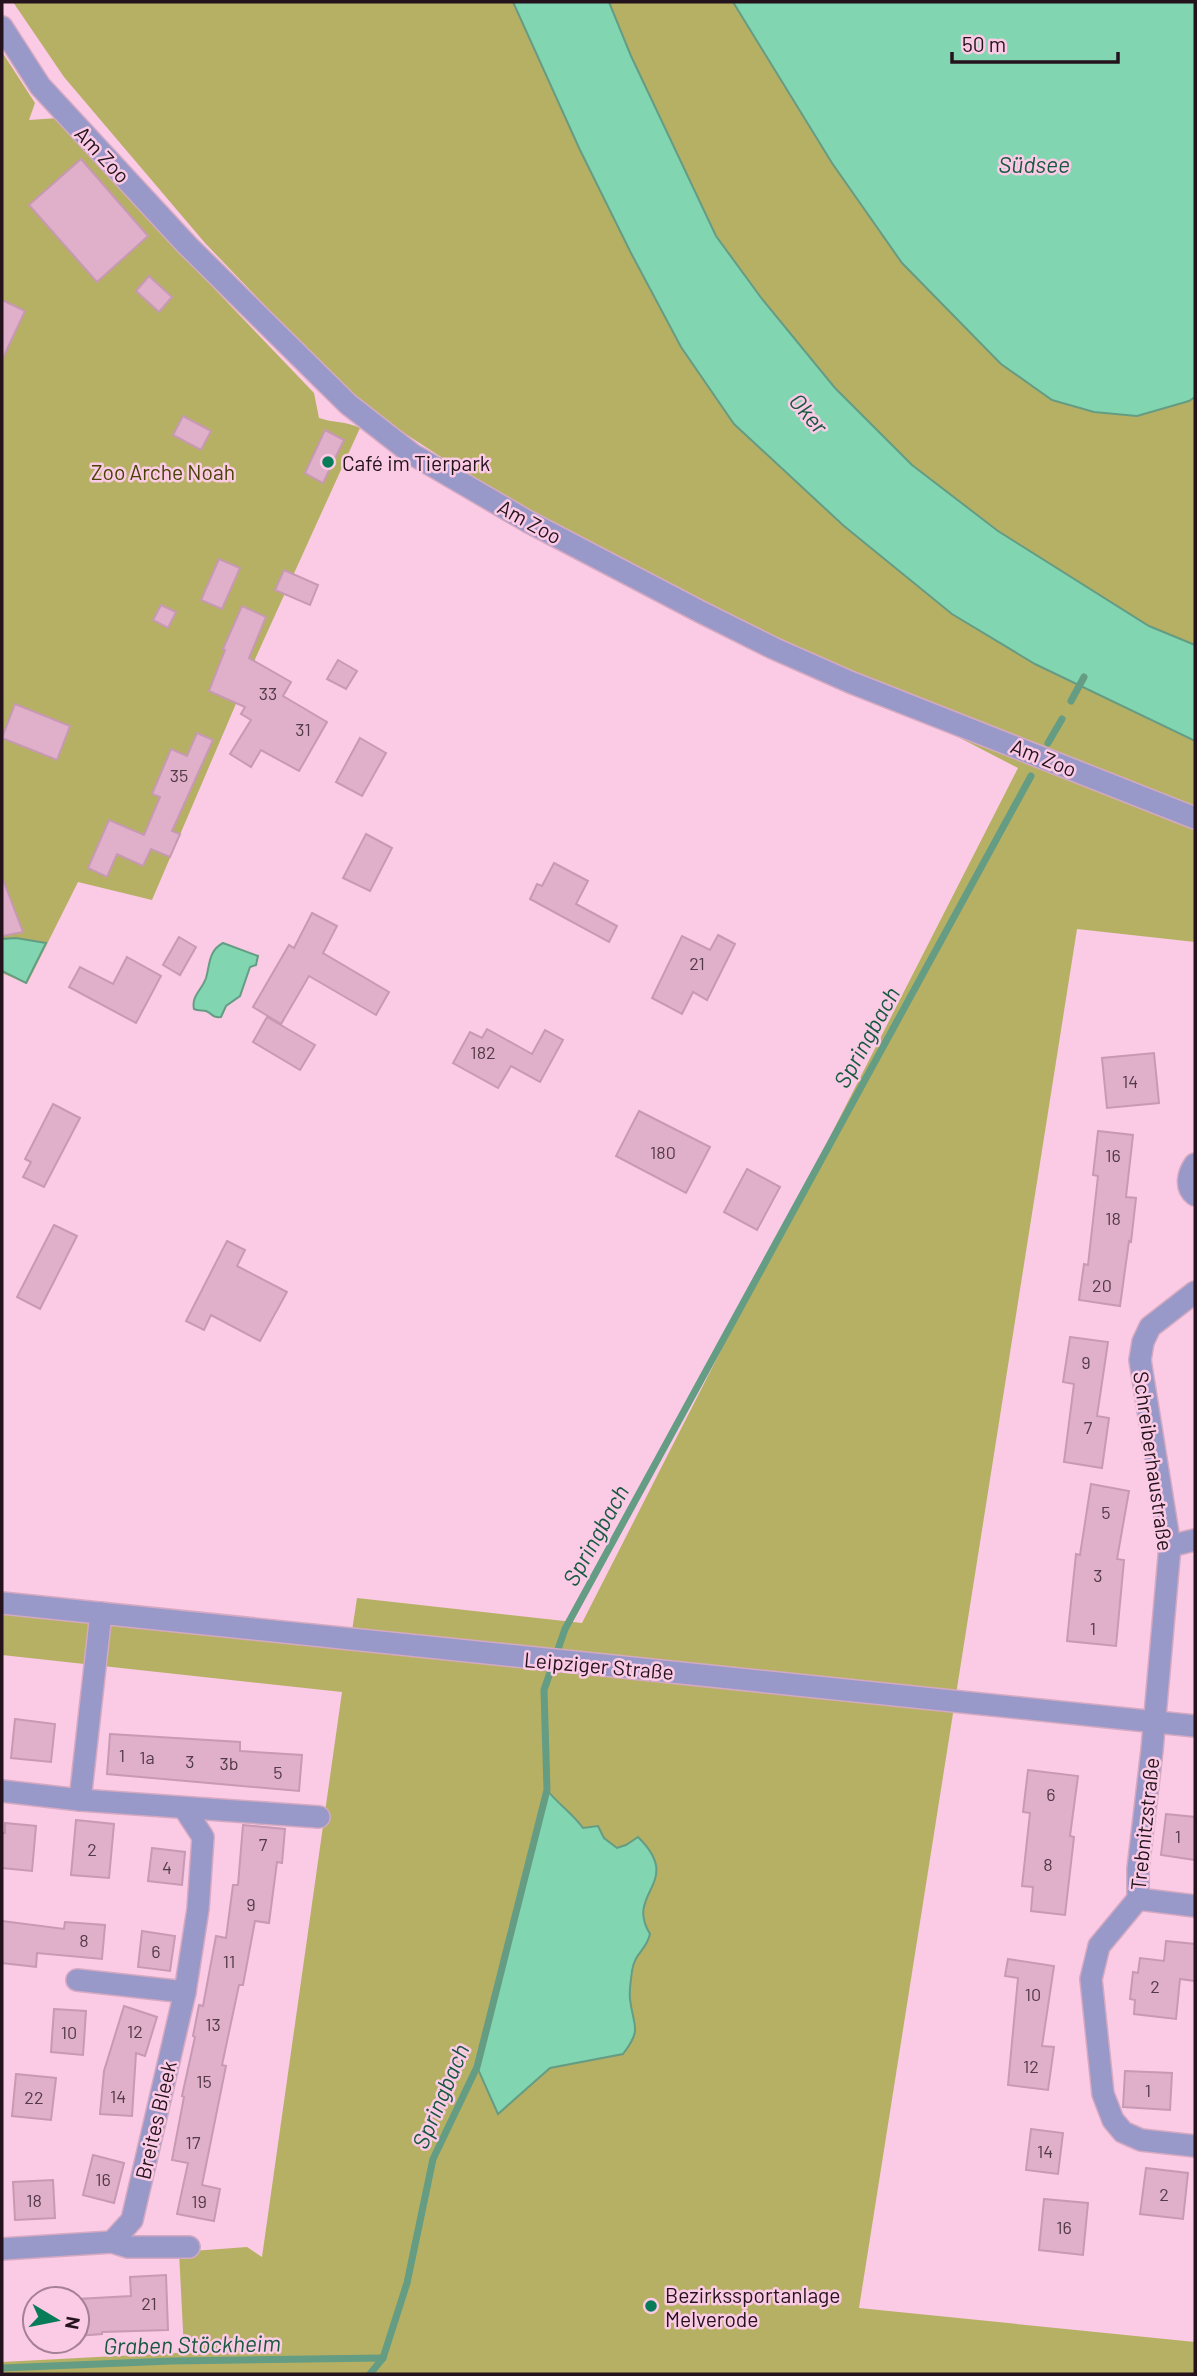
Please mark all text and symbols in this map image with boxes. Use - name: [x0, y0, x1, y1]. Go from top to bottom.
- scale bar: [952, 21, 1118, 65]
- text: 50 m: [962, 31, 1006, 56]
- street label: Am Zoo: [70, 120, 136, 188]
- water label: Südsee: [998, 150, 1070, 178]
- water label: Oker: [784, 387, 835, 440]
- place label: Café im Tierpark: [342, 450, 490, 475]
- marker: Café im Tierpark: [320, 454, 336, 470]
- park label: Zoo Arche Noah: [91, 459, 235, 484]
- street label: Am Zoo: [494, 493, 566, 549]
- house number: 33: [259, 682, 277, 704]
- house number: 31: [295, 718, 311, 740]
- street label: Am Zoo: [1007, 733, 1081, 781]
- house number: 35: [170, 764, 188, 786]
- house number: 21: [689, 952, 705, 974]
- water label: Springbach: [827, 982, 905, 1092]
- house number: 182: [470, 1041, 496, 1063]
- house number: 14: [1122, 1070, 1138, 1092]
- house number: 180: [650, 1141, 676, 1163]
- house number: 16: [1105, 1144, 1121, 1166]
- house number: 18: [1105, 1207, 1121, 1229]
- house number: 20: [1092, 1274, 1112, 1296]
- house number: 9: [1081, 1351, 1091, 1373]
- street label: Schreiberhaustraße: [1129, 1370, 1179, 1552]
- house number: 7: [1084, 1416, 1093, 1438]
- water label: Springbach: [556, 1480, 634, 1590]
- house number: 5: [1101, 1501, 1111, 1523]
- house number: 3: [1093, 1564, 1103, 1586]
- house number: 1: [1090, 1617, 1096, 1639]
- street label: Leipziger Straße: [523, 1646, 675, 1684]
- house number: 1: [119, 1744, 125, 1766]
- house number: 1a: [139, 1746, 155, 1768]
- house number: 3: [185, 1750, 195, 1772]
- house number: 3b: [219, 1752, 239, 1774]
- street label: Trebnitzstraße: [1125, 1756, 1163, 1892]
- house number: 5: [273, 1761, 283, 1783]
- house number: 6: [1046, 1783, 1056, 1805]
- house number: 1: [1175, 1825, 1181, 1847]
- house number: 7: [259, 1833, 268, 1855]
- house number: 2: [87, 1838, 97, 1860]
- house number: 8: [1043, 1853, 1053, 1875]
- house number: 4: [162, 1856, 172, 1878]
- house number: 9: [246, 1893, 256, 1915]
- house number: 8: [79, 1929, 89, 1951]
- house number: 6: [151, 1940, 161, 1962]
- house number: 11: [223, 1950, 235, 1972]
- house number: 2: [1150, 1975, 1160, 1997]
- house number: 10: [1025, 1983, 1041, 2005]
- house number: 13: [205, 2013, 221, 2035]
- house number: 12: [127, 2020, 143, 2042]
- house number: 10: [61, 2021, 77, 2043]
- water label: Springbach: [405, 2039, 475, 2153]
- house number: 12: [1023, 2055, 1039, 2077]
- street label: Breites Bleek: [129, 2058, 181, 2182]
- house number: 15: [196, 2070, 212, 2092]
- house number: 1: [1145, 2079, 1151, 2101]
- house number: 14: [110, 2085, 126, 2107]
- house number: 22: [24, 2086, 44, 2108]
- house number: 17: [186, 2131, 201, 2153]
- house number: 14: [1037, 2140, 1053, 2162]
- house number: 16: [95, 2168, 111, 2190]
- house number: 2: [1159, 2183, 1169, 2205]
- house number: 18: [26, 2189, 42, 2211]
- house number: 19: [191, 2190, 207, 2212]
- house number: 16: [1056, 2216, 1072, 2238]
- place label: Bezirkssportanlage Melverode: [665, 2282, 841, 2331]
- north arrow: [21, 2285, 91, 2355]
- house number: 21: [141, 2292, 157, 2314]
- marker: Bezirkssportanlage Melverode: [643, 2298, 659, 2314]
- text: N: [61, 2315, 86, 2331]
- water label: Graben Stöckheim: [103, 2328, 281, 2360]

